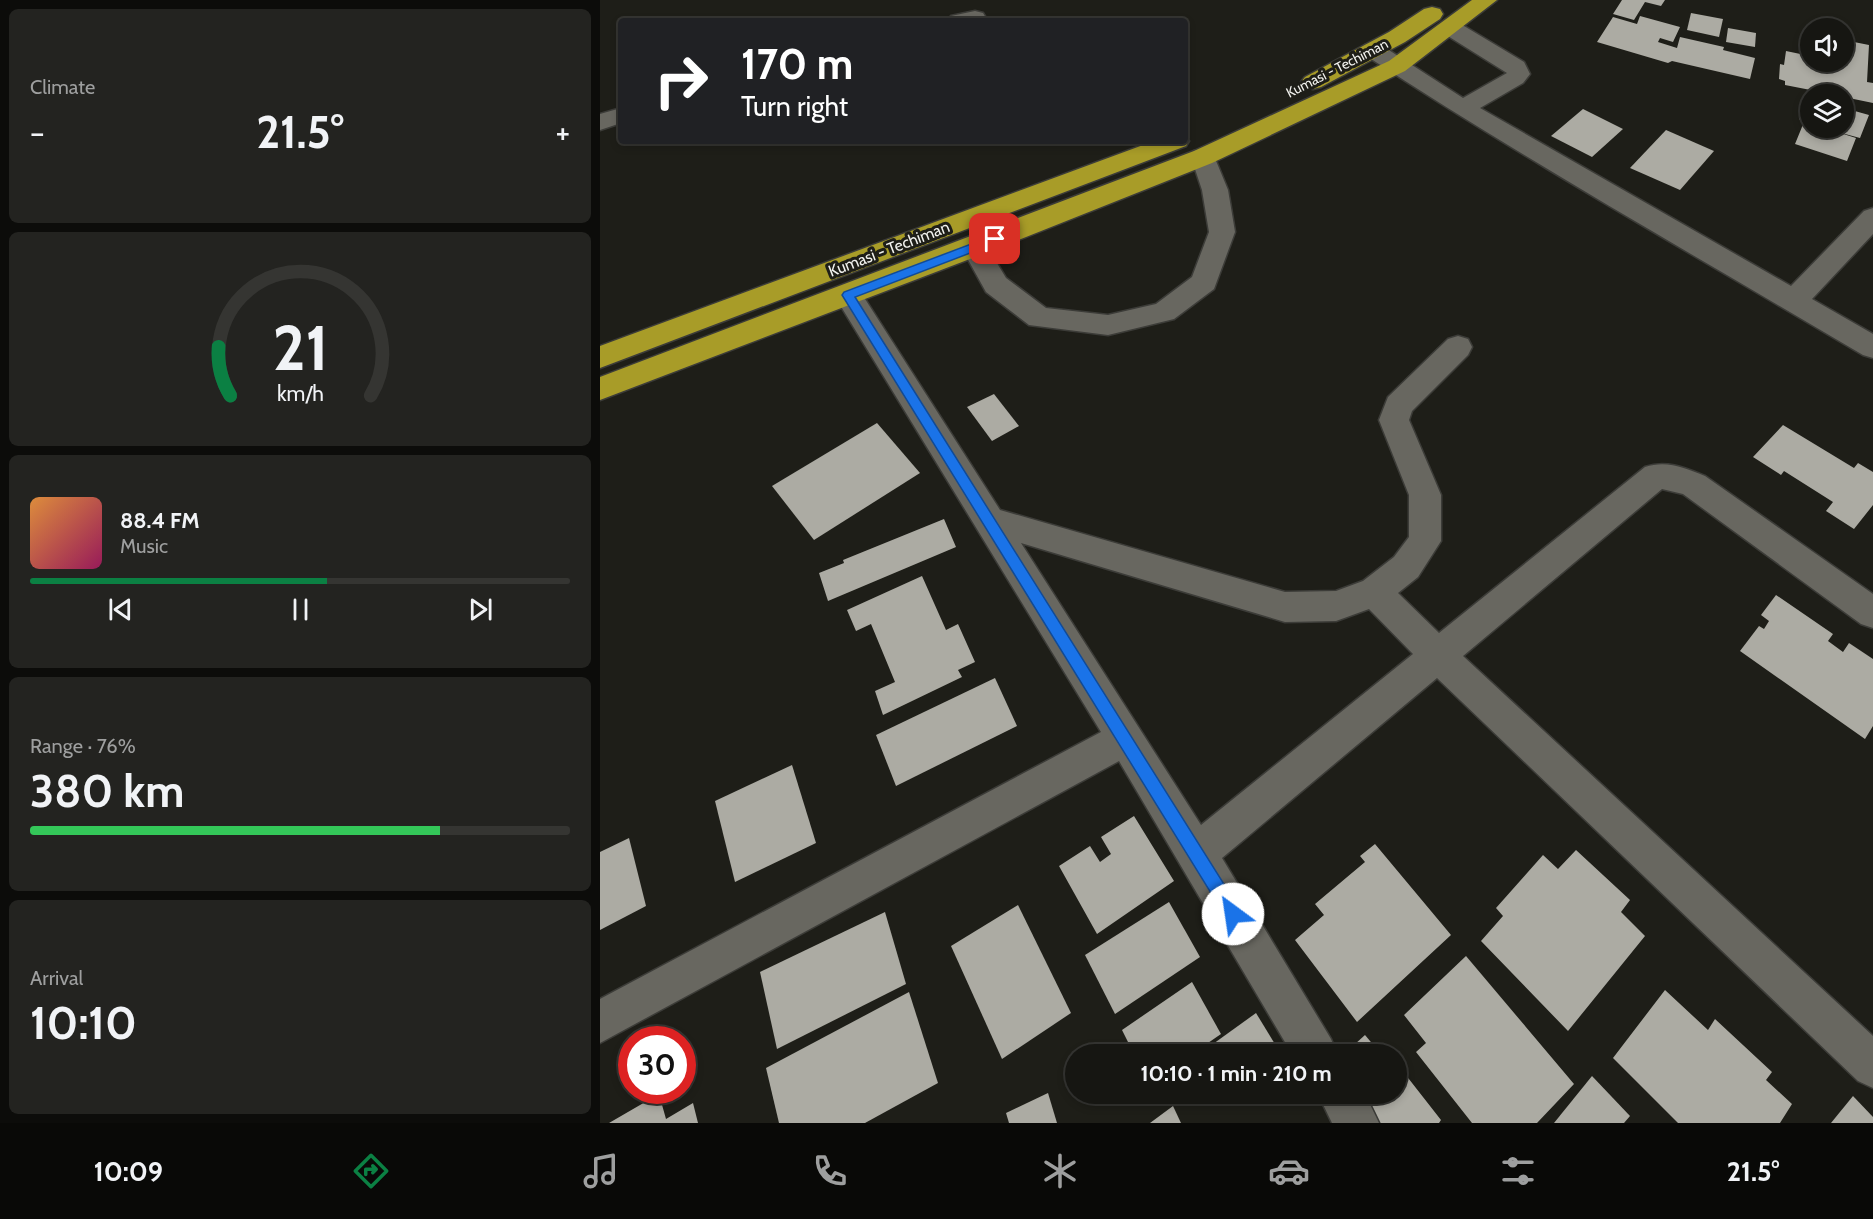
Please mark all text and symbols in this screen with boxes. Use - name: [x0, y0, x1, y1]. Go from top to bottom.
- map controls: [1800, 18, 1854, 138]
- button: sound: [1800, 18, 1854, 72]
- street label: Kumasi - Techiman: [1283, 34, 1391, 101]
- text: 170 m: [741, 38, 853, 90]
- icon: right: [642, 42, 720, 120]
- text: Climate: [30, 75, 95, 99]
- button: layers: [1800, 84, 1854, 138]
- text: Turn right: [741, 90, 848, 123]
- text: 21.5°: [256, 105, 344, 159]
- text: −: [30, 112, 45, 152]
- text: +: [555, 112, 570, 152]
- pin: [969, 213, 1020, 264]
- street label: Kumasi - Techiman: [826, 217, 952, 281]
- icon: arrive: [978, 222, 1011, 255]
- text: 21: [272, 310, 328, 386]
- text: km/h: [277, 380, 323, 406]
- text: 88.4 FM: [120, 507, 200, 534]
- text: Music: [120, 534, 168, 558]
- icon: previous: [104, 593, 137, 626]
- icon: pause: [284, 593, 317, 626]
- icon: next: [464, 593, 497, 626]
- text: Range · 76%: [30, 734, 136, 758]
- text: 380 km: [30, 764, 184, 818]
- position arrow: [1201, 882, 1265, 946]
- text: Arrival: [30, 966, 83, 990]
- text: 10:10: [30, 996, 137, 1050]
- speed limit sign: 30: [618, 1026, 696, 1104]
- text: 10:10 · 1 min · 210 m: [1140, 1060, 1332, 1087]
- icon: directions: [350, 1150, 392, 1192]
- icon: music: [580, 1150, 622, 1192]
- icon: phone: [809, 1150, 851, 1192]
- icon: climate: [1039, 1150, 1081, 1192]
- icon: car: [1268, 1150, 1310, 1192]
- icon: filters: [1497, 1150, 1539, 1192]
- text: 10:09: [94, 1155, 163, 1188]
- text: 21.5°: [1727, 1155, 1779, 1188]

